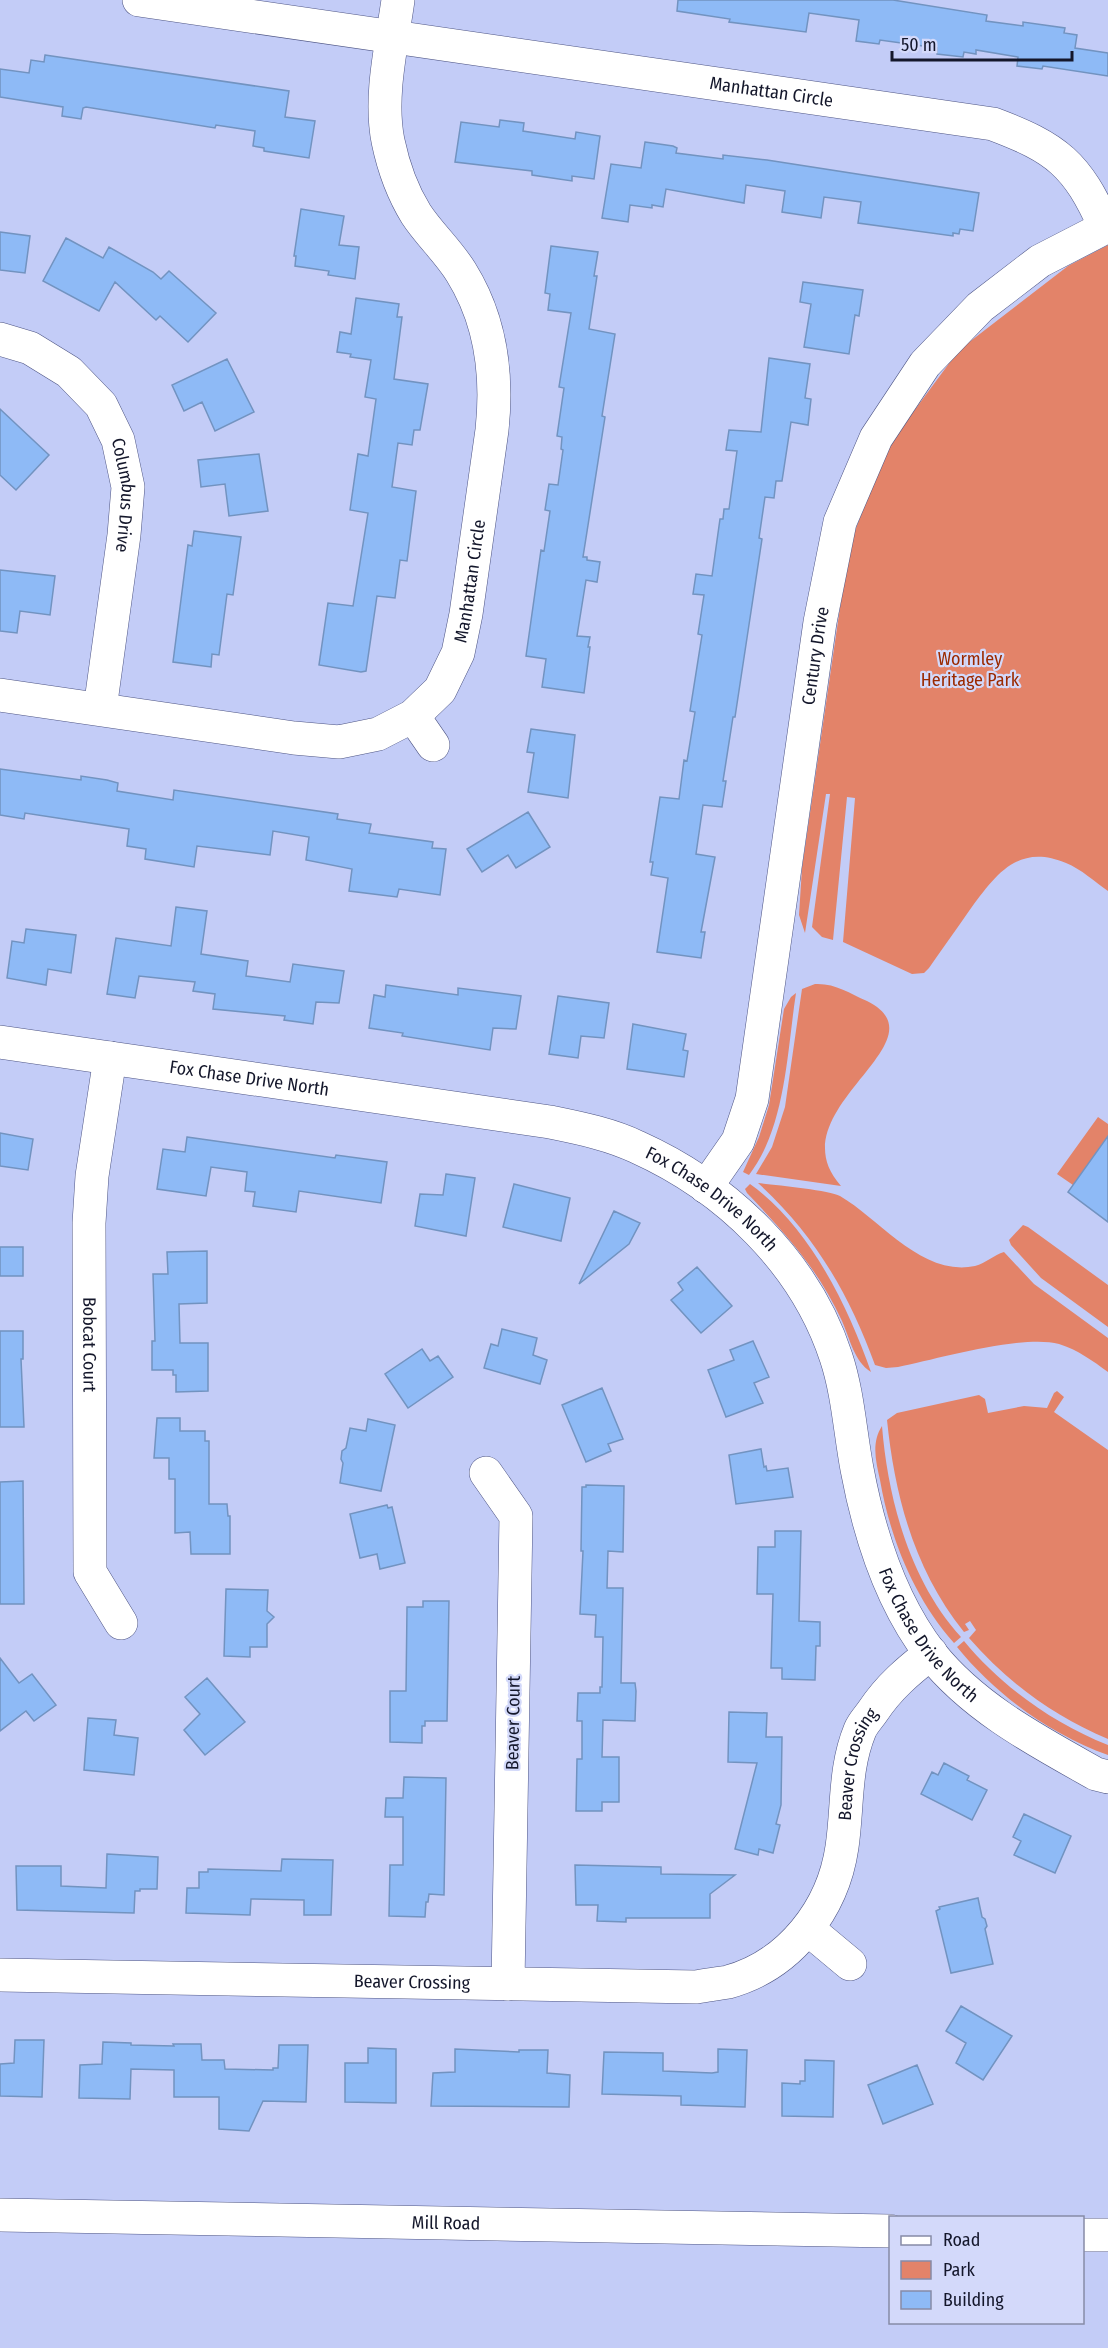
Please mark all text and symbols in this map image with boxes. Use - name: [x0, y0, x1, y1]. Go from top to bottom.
- scale bar: [892, 24, 1072, 62]
- text: 50 m: [901, 34, 937, 56]
- street label: Manhattan Circle: [708, 72, 835, 112]
- street label: Columbus Drive: [107, 436, 139, 554]
- street label: Manhattan Circle: [449, 518, 490, 645]
- street label: Century Drive: [797, 605, 834, 706]
- park label: Wormley Heritage Park: [921, 648, 1020, 691]
- street label: Fox Chase Drive North: [168, 1056, 331, 1101]
- street label: Fox Chase Drive North: [642, 1142, 782, 1256]
- street label: Bobcat Court: [78, 1297, 100, 1392]
- street label: Fox Chase Drive North: [874, 1564, 983, 1707]
- street label: Beaver Court: [501, 1676, 525, 1770]
- street label: Beaver Crossing: [834, 1703, 883, 1821]
- street label: Beaver Crossing: [354, 1970, 471, 1994]
- street label: Mill Road: [412, 2211, 480, 2235]
- legend: [889, 2216, 1084, 2324]
- text: Road: [943, 2229, 980, 2251]
- text: Park: [943, 2259, 976, 2281]
- text: Building: [943, 2289, 1004, 2311]

